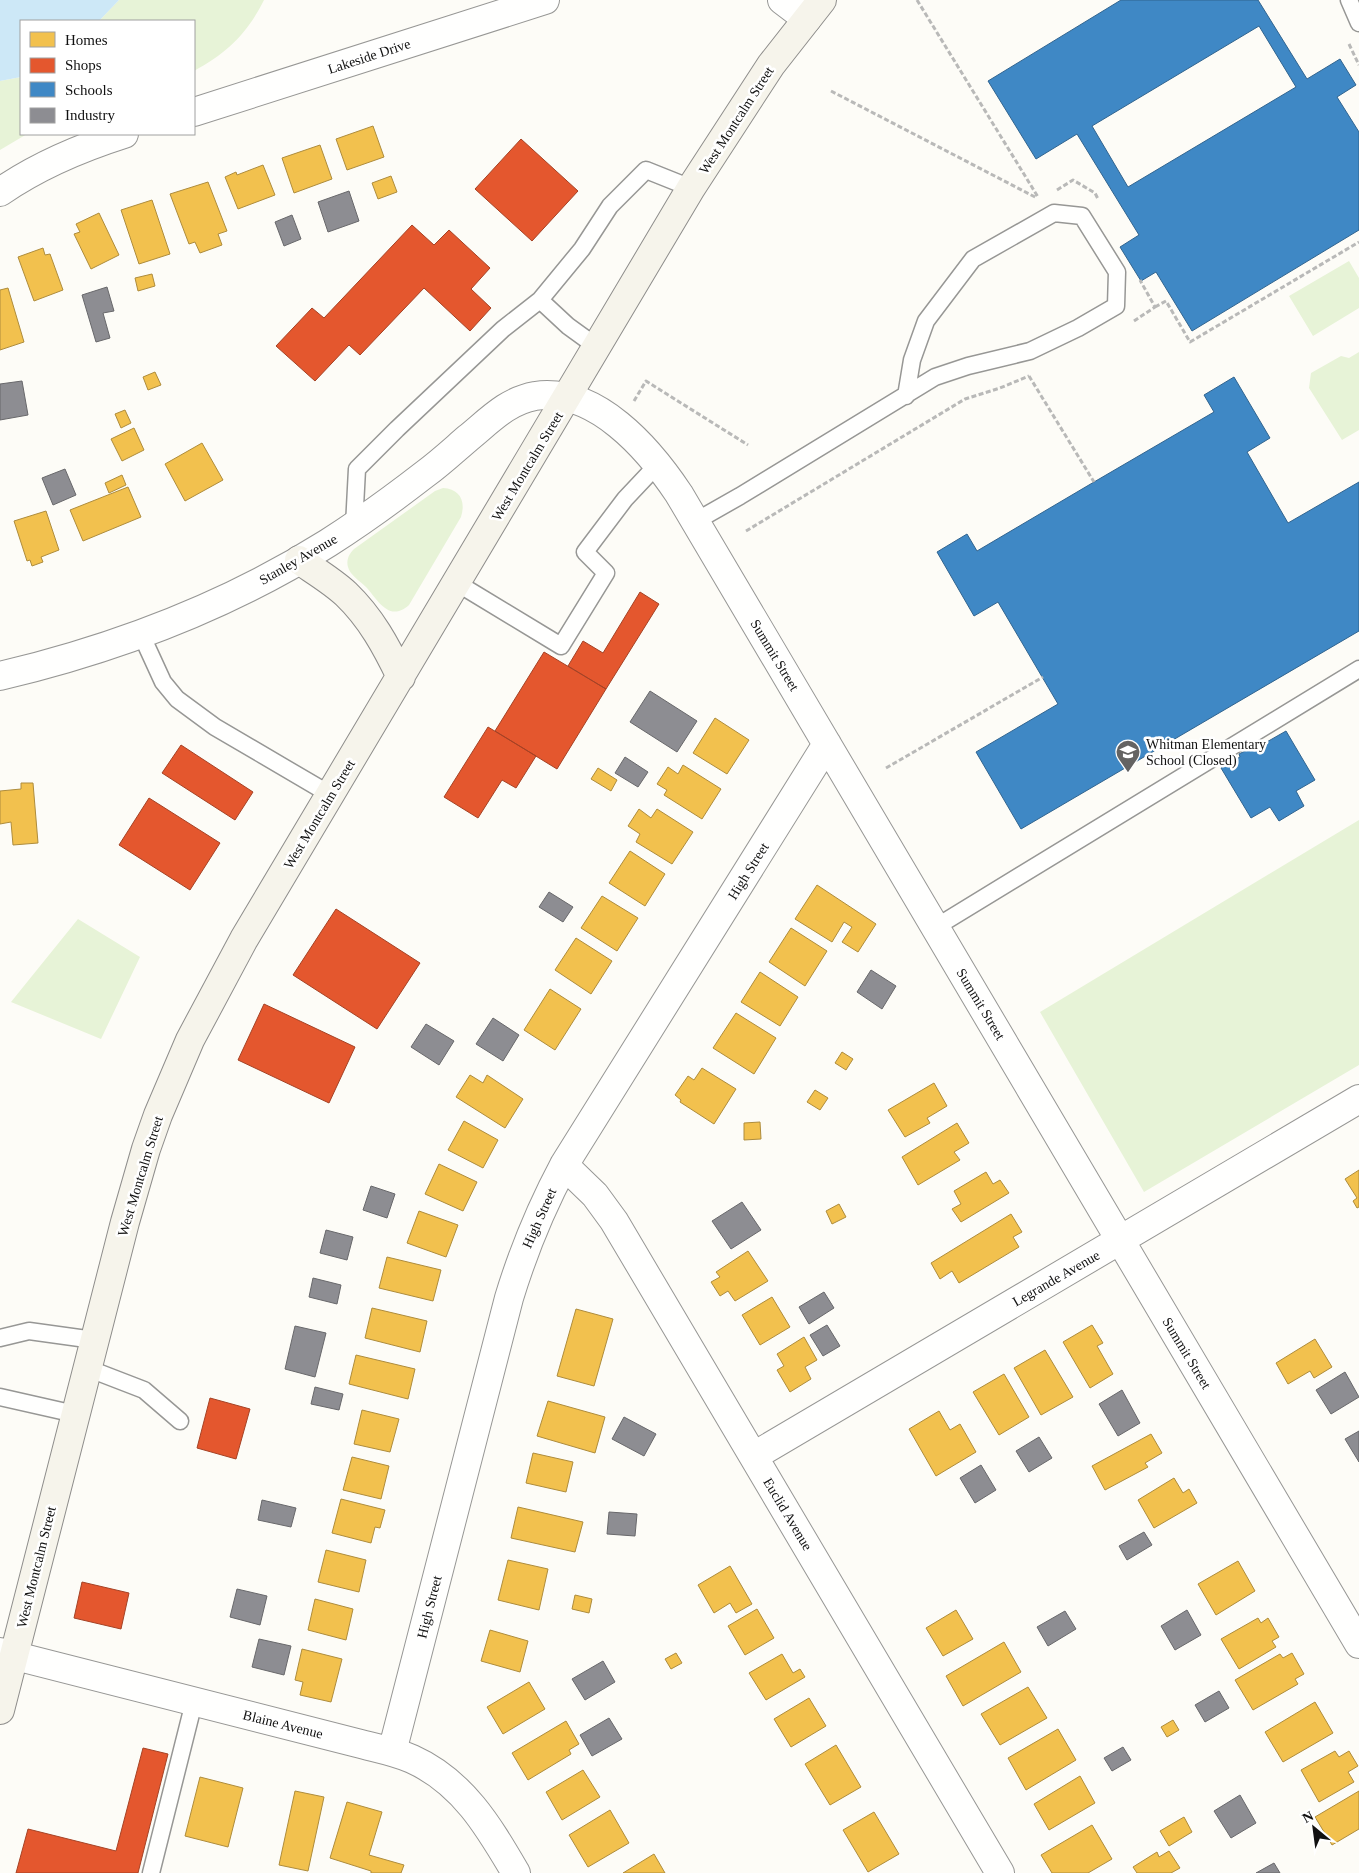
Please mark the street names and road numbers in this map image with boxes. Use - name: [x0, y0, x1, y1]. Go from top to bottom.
- street label: Lakeside Drive: [326, 36, 412, 77]
- street label: West Montcalm Street: [696, 64, 777, 177]
- street label: West Montcalm Street: [489, 409, 566, 524]
- street label: Stanley Avenue: [257, 531, 340, 588]
- street label: Summit Street: [747, 617, 802, 694]
- street label: West Montcalm Street: [281, 757, 358, 872]
- street label: High Street: [725, 840, 772, 902]
- street label: Summit Street: [953, 966, 1008, 1043]
- street label: West Montcalm Street: [115, 1114, 166, 1238]
- street label: High Street: [520, 1186, 559, 1251]
- street label: Legrande Avenue: [1010, 1247, 1102, 1309]
- street label: Summit Street: [1159, 1315, 1214, 1392]
- street label: Euclid Avenue: [760, 1475, 815, 1553]
- street label: West Montcalm Street: [14, 1505, 59, 1630]
- street label: High Street: [414, 1574, 445, 1640]
- street label: Blaine Avenue: [241, 1707, 324, 1742]

